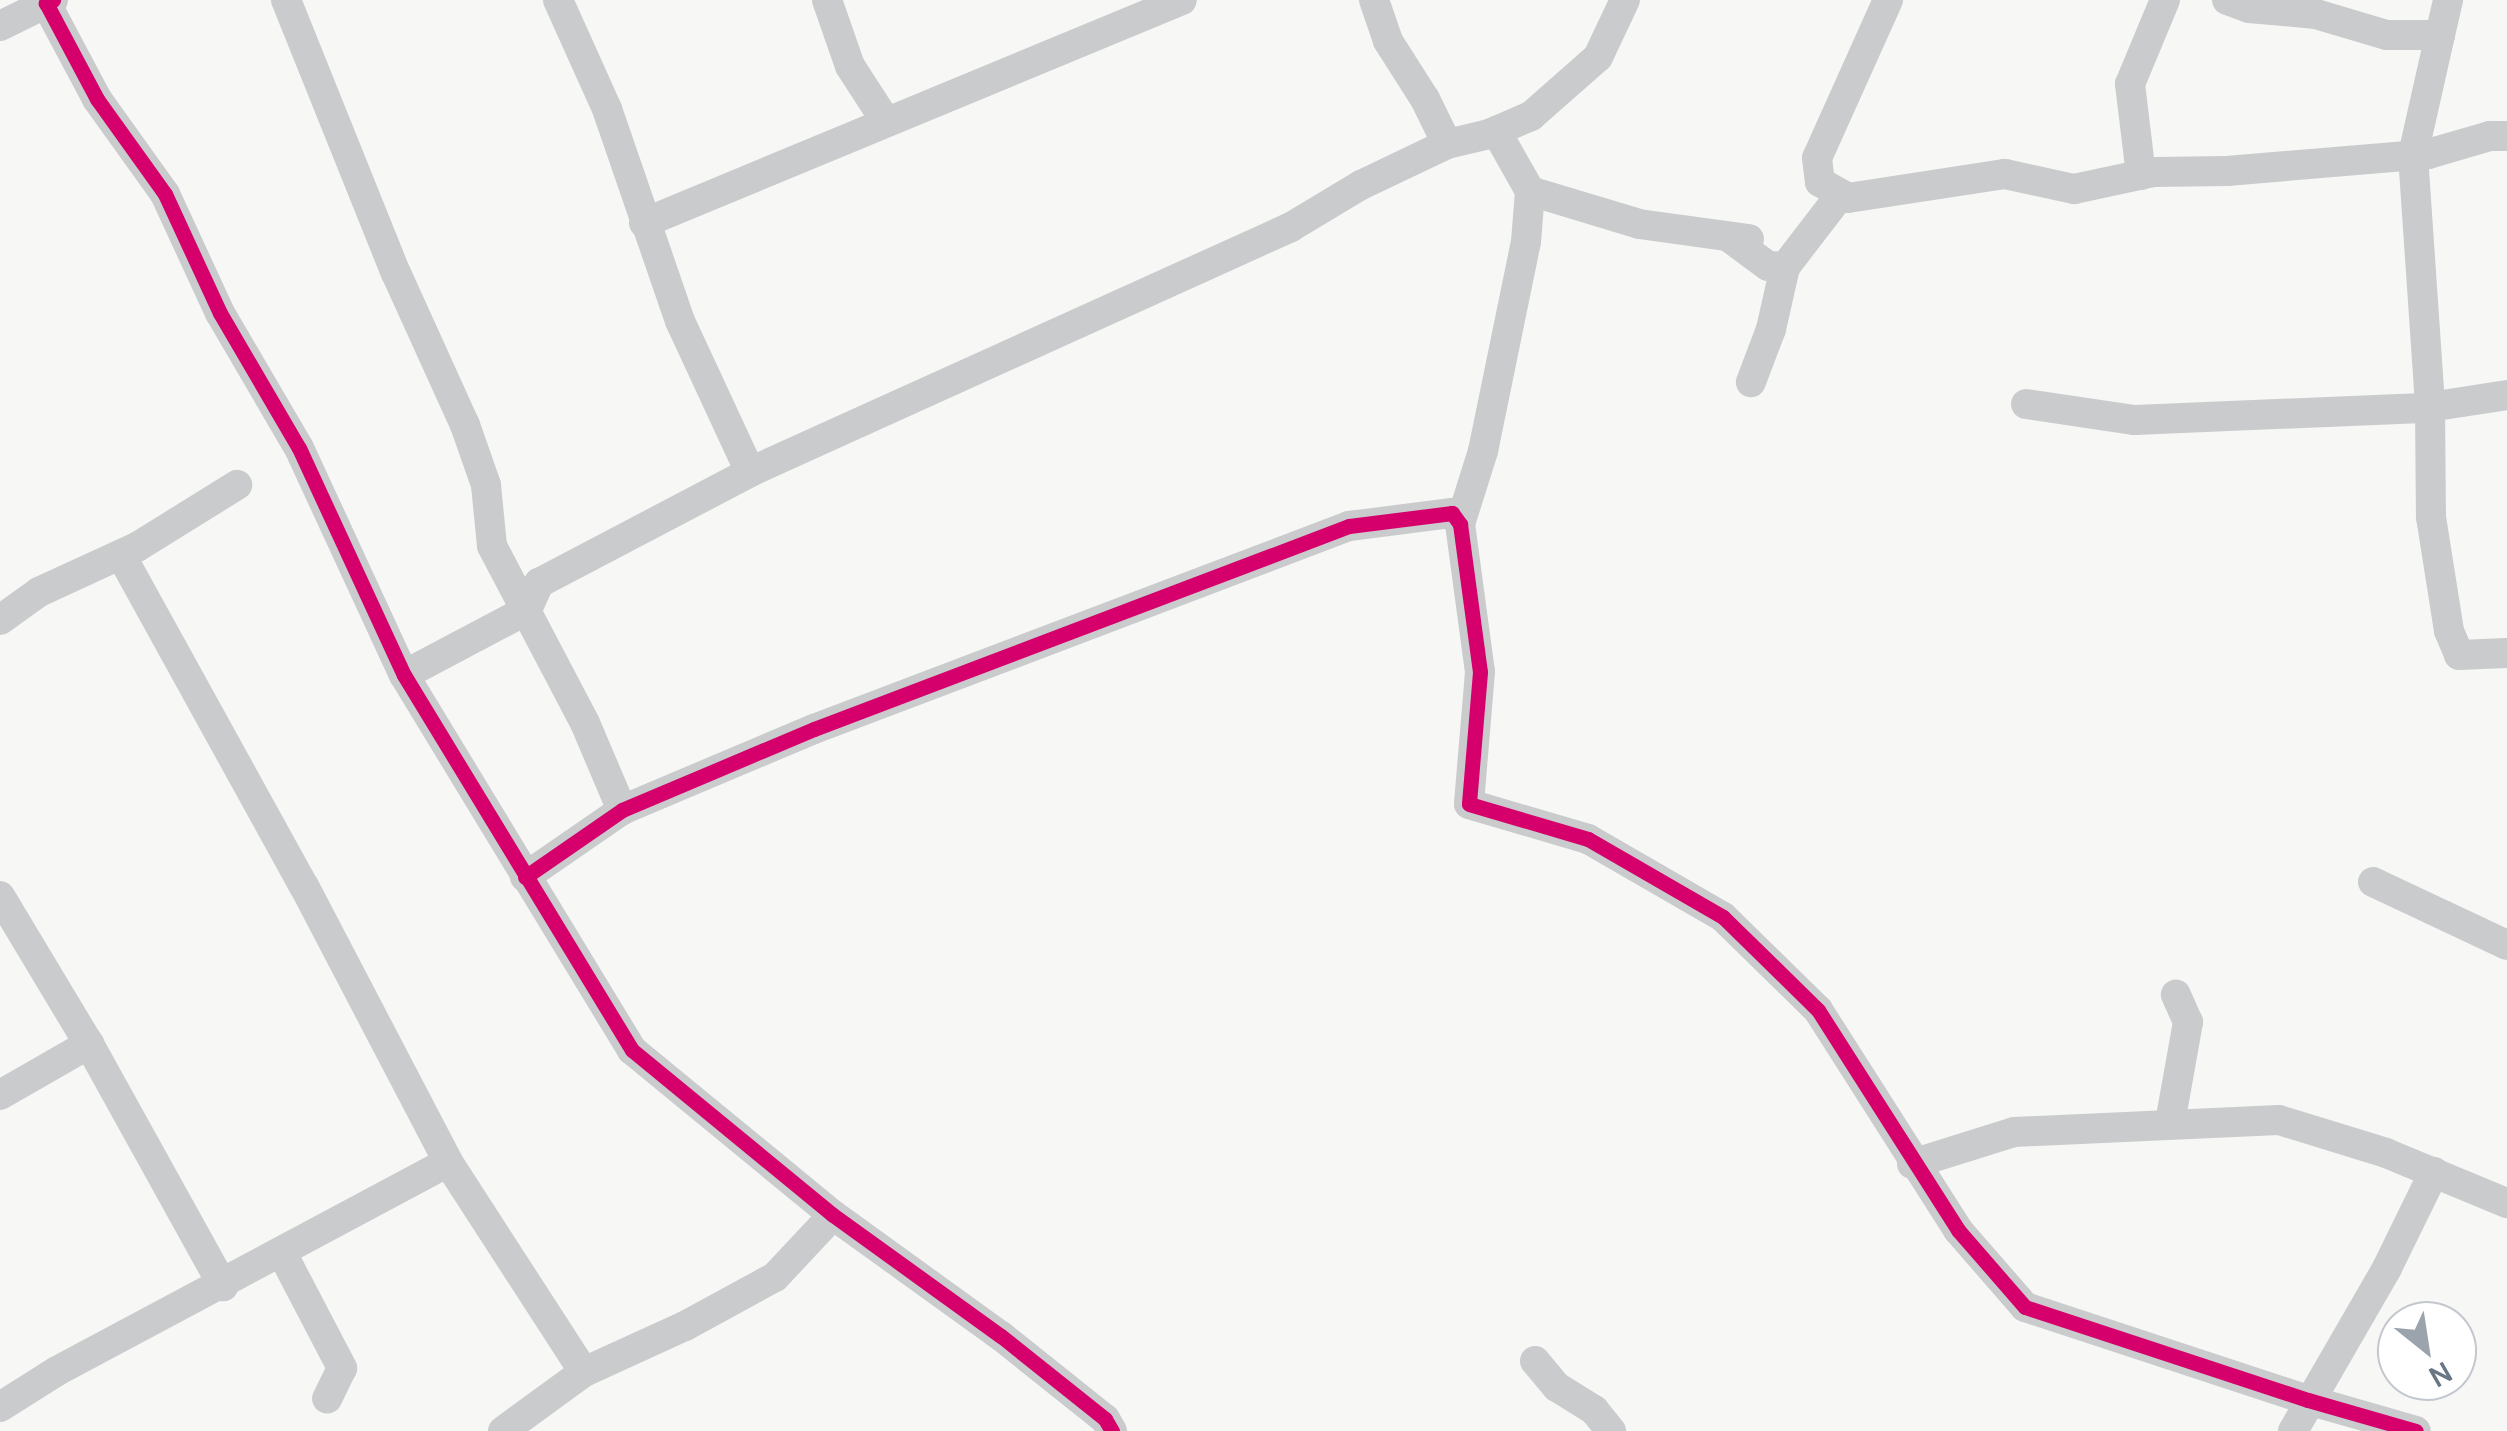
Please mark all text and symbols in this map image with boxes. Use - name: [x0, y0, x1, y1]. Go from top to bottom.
- north arrow: [2377, 1301, 2477, 1401]
- text: N: [2423, 1354, 2459, 1397]

